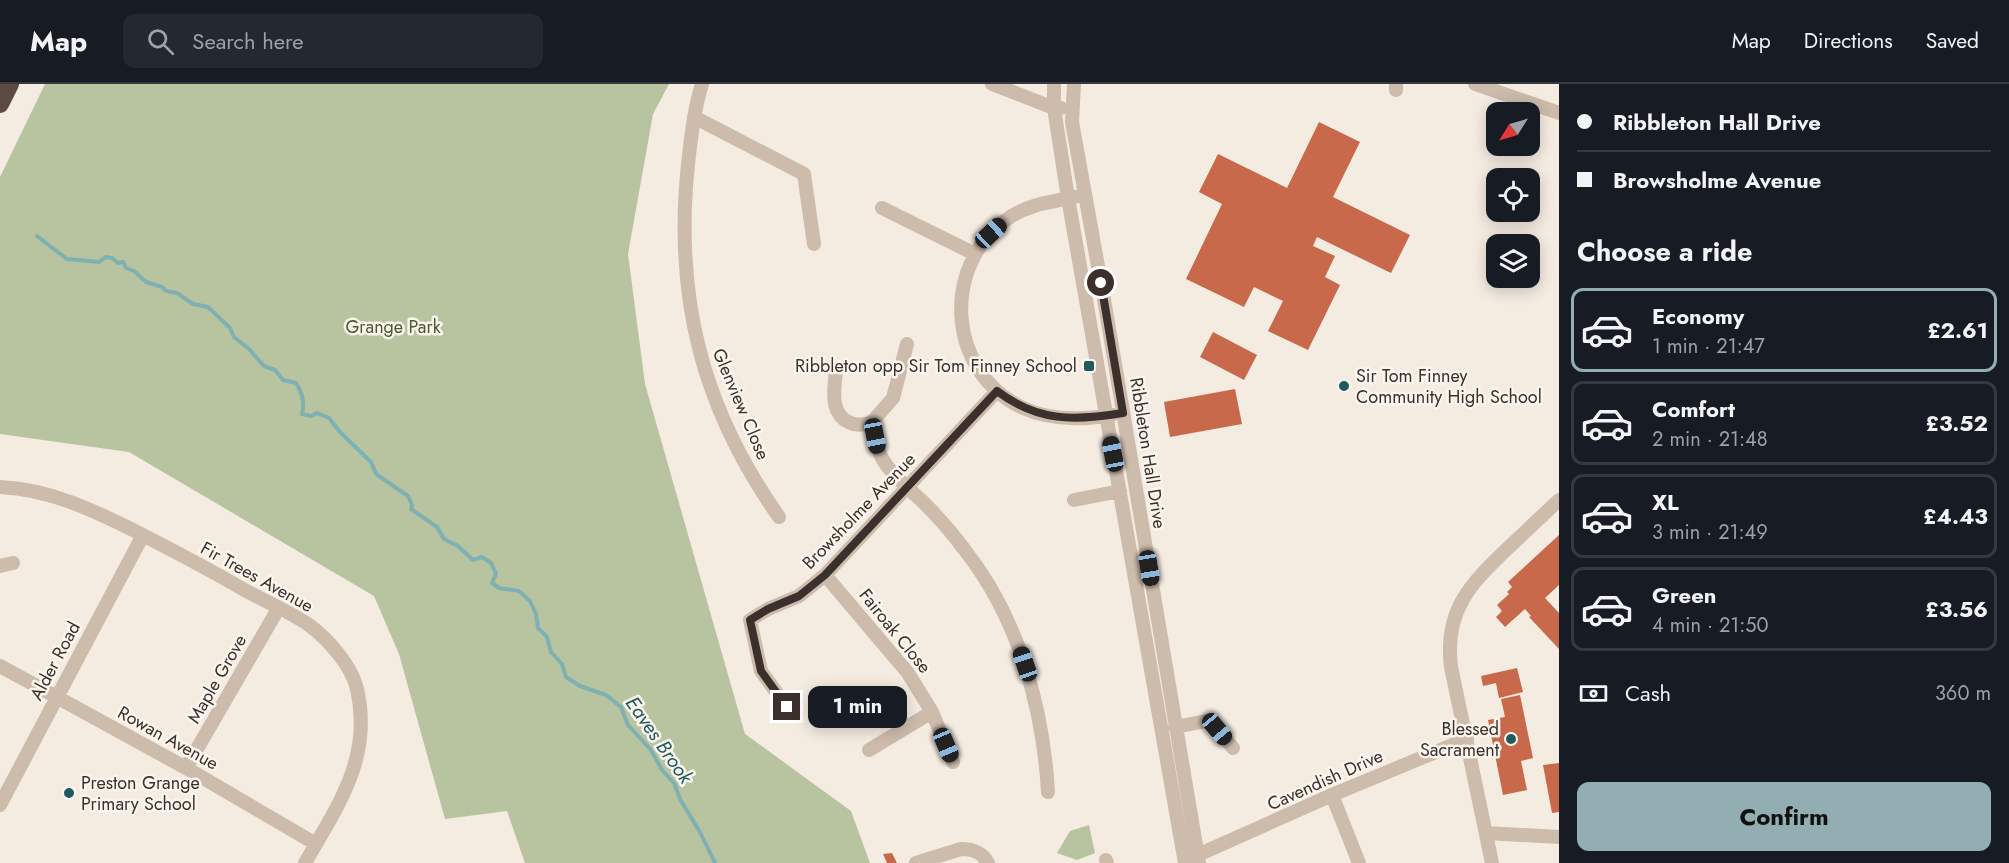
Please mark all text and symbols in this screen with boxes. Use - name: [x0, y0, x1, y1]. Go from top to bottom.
- search box: [123, 14, 543, 68]
- text: Map: [30, 21, 87, 62]
- icon: search: [144, 25, 177, 58]
- text: Search here: [192, 25, 304, 57]
- text: Map: [1732, 26, 1771, 56]
- text: Directions: [1804, 26, 1893, 56]
- text: Saved: [1926, 26, 1979, 56]
- north arrow: [1486, 102, 1540, 156]
- map controls: [1486, 102, 1540, 288]
- text: Ribbleton Hall Drive: [1613, 106, 1821, 138]
- text: Browsholme Avenue: [1613, 164, 1821, 196]
- button: locate: [1486, 168, 1540, 222]
- car: [972, 214, 1010, 252]
- text: Choose a ride: [1577, 232, 1752, 271]
- button: layers: [1486, 234, 1540, 288]
- route start: [1087, 269, 1114, 296]
- text: Economy: [1652, 300, 1744, 332]
- icon: car: [1580, 303, 1634, 357]
- park label: Grange Park: [345, 314, 441, 340]
- text: £2.61: [1927, 314, 1988, 346]
- text: 1 min · 21:47: [1652, 332, 1765, 361]
- street label: Glenview Close: [706, 344, 776, 464]
- place label: Ribbleton opp Sir Tom Finney School: [795, 353, 1077, 379]
- marker: Ribbleton opp Sir Tom Finney School: [1082, 359, 1096, 373]
- place label: Sir Tom Finney Community High School: [1356, 363, 1542, 410]
- street label: Ribbleton Hall Drive: [1123, 375, 1173, 531]
- marker: Sir Tom Finney Community High School: [1337, 379, 1351, 393]
- text: Comfort: [1652, 393, 1735, 425]
- icon: car: [1580, 396, 1634, 450]
- text: £3.52: [1926, 407, 1988, 439]
- car: [863, 417, 887, 455]
- text: 2 min · 21:48: [1652, 425, 1768, 454]
- car: [1101, 435, 1125, 473]
- street label: Browsholme Avenue: [796, 447, 922, 575]
- text: XL: [1652, 486, 1679, 518]
- icon: car: [1580, 489, 1634, 543]
- text: £4.43: [1923, 500, 1988, 532]
- text: 3 min · 21:49: [1652, 518, 1768, 547]
- street label: Fir Trees Avenue: [196, 535, 318, 619]
- car: [1137, 549, 1161, 587]
- text: Green: [1652, 579, 1716, 611]
- icon: car: [1580, 582, 1634, 636]
- street label: Fairoak Close: [853, 583, 937, 679]
- text: £3.56: [1925, 593, 1988, 625]
- text: 4 min · 21:50: [1652, 611, 1769, 640]
- street label: Alder Road: [23, 617, 87, 705]
- street label: Maple Grove: [181, 630, 253, 728]
- car: [1011, 644, 1039, 684]
- icon: cash: [1577, 677, 1610, 710]
- text: Cash: [1625, 677, 1671, 709]
- text: 360 m: [1935, 679, 1991, 708]
- callout: 1 min: [808, 686, 907, 728]
- water label: Eaves Brook: [618, 690, 701, 791]
- text: 1 min: [833, 692, 882, 721]
- route end: [773, 693, 800, 720]
- street label: Rowan Avenue: [113, 700, 223, 776]
- car: [1199, 709, 1235, 749]
- place label: Blessed Sacrament: [1420, 716, 1500, 763]
- car: [931, 725, 961, 765]
- marker: Blessed Sacrament: [1504, 732, 1518, 746]
- street label: Cavendish Drive: [1263, 743, 1387, 817]
- place label: Preston Grange Primary School: [81, 770, 200, 817]
- button: Confirm: [1577, 782, 1991, 851]
- marker: Preston Grange Primary School: [62, 786, 76, 800]

